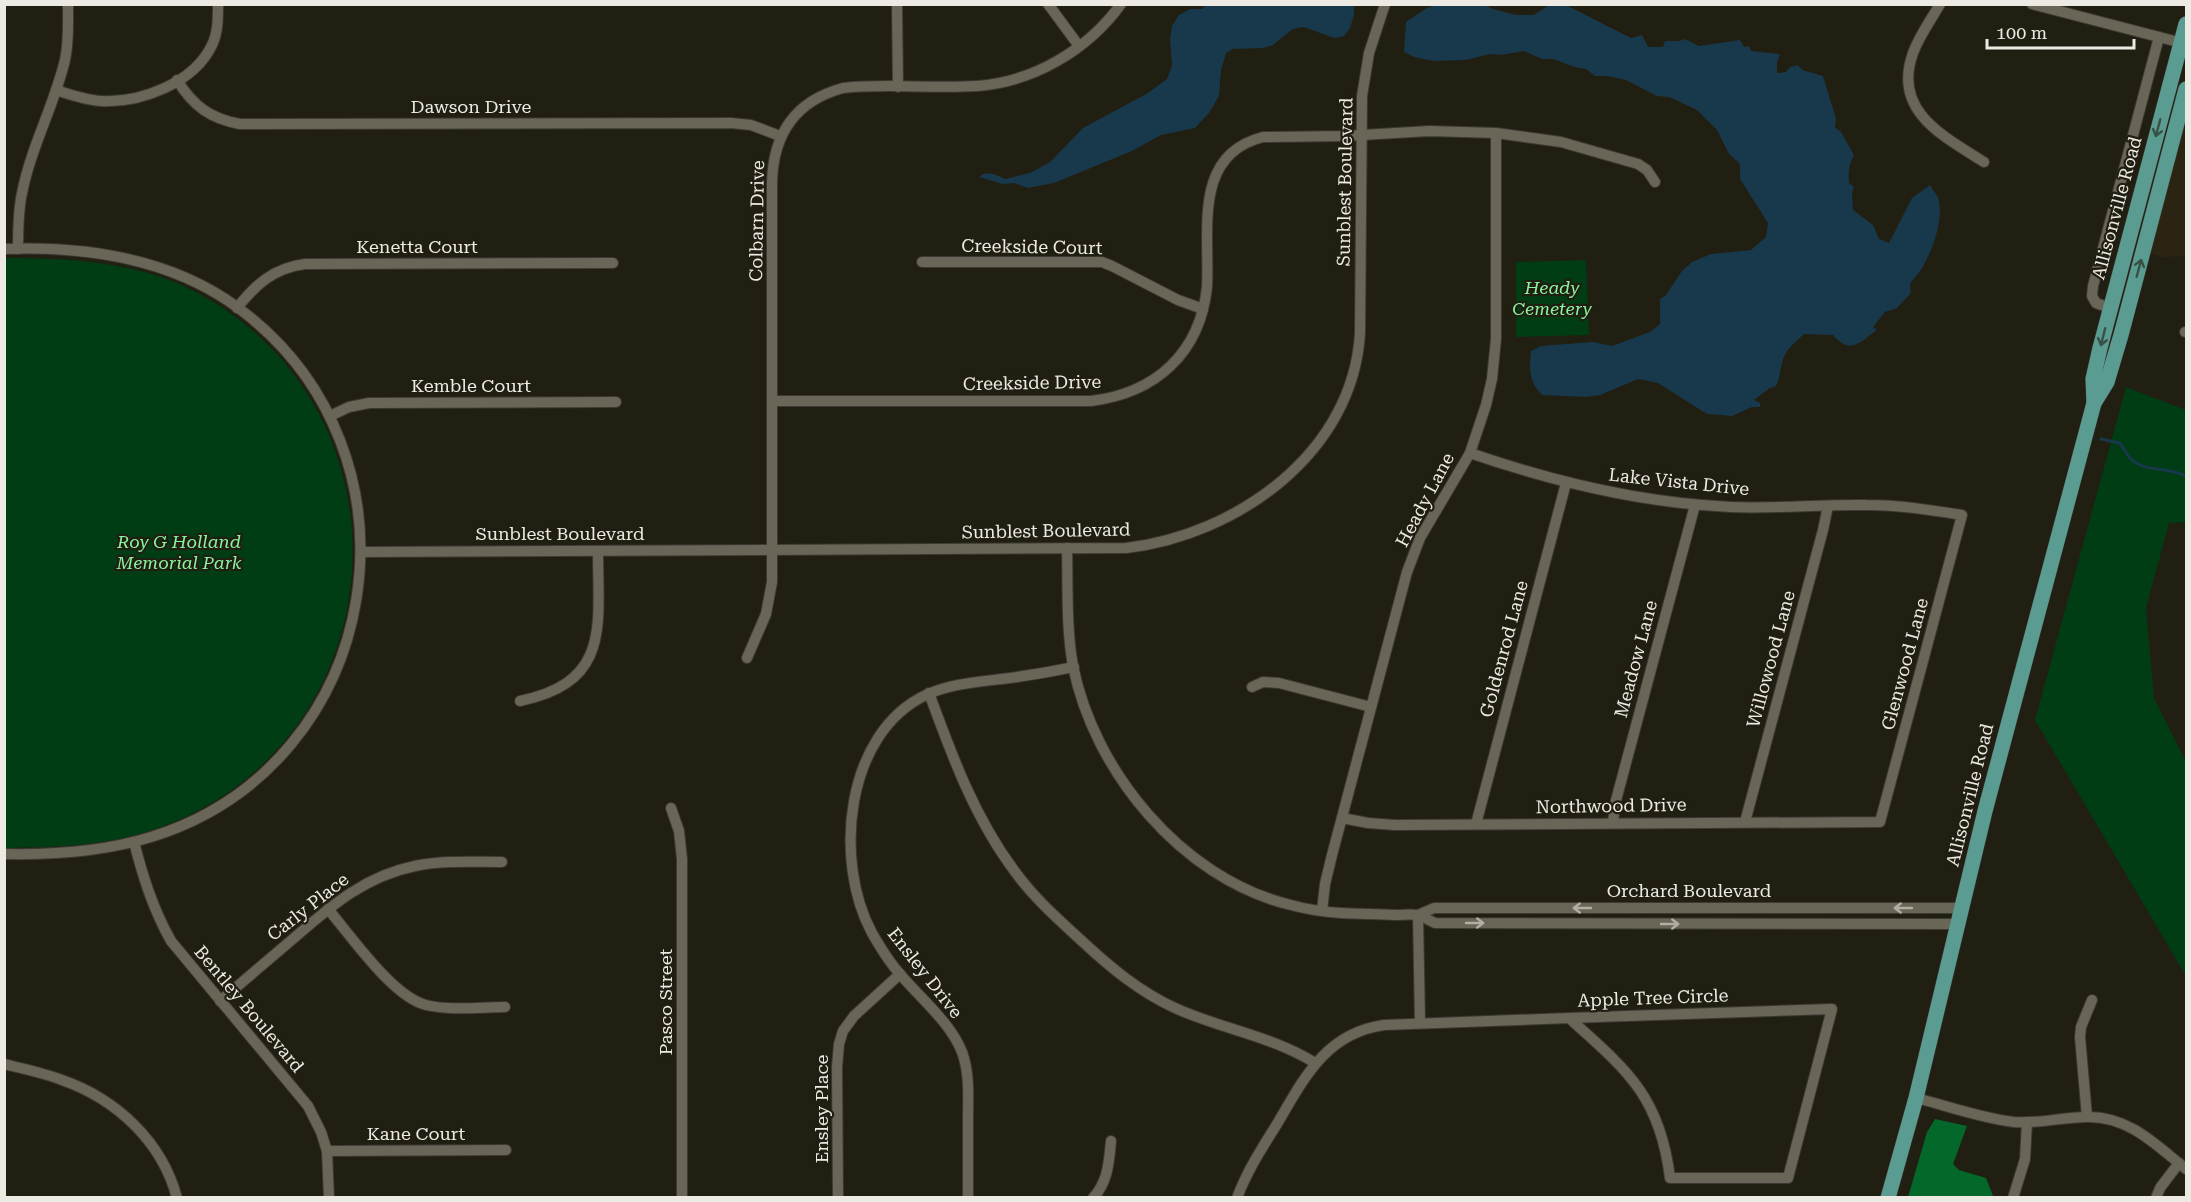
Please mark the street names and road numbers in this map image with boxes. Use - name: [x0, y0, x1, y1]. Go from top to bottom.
- street label: Dawson Drive: [411, 96, 532, 117]
- street label: Sunblest Boulevard: [1333, 97, 1356, 267]
- street label: Allisonville Road: [2087, 134, 2146, 281]
- street label: Colbarn Drive: [745, 160, 768, 282]
- street label: Creekside Court: [961, 235, 1103, 258]
- street label: Kenetta Court: [356, 236, 478, 257]
- street label: Creekside Drive: [963, 371, 1101, 394]
- street label: Kemble Court: [411, 375, 531, 396]
- street label: Heady Lane: [1391, 449, 1458, 550]
- street label: Lake Vista Drive: [1608, 464, 1751, 499]
- street label: Sunblest Boulevard: [961, 519, 1131, 542]
- street label: Sunblest Boulevard: [476, 523, 645, 544]
- street label: Goldenrod Lane: [1475, 578, 1532, 720]
- street label: Willowood Lane: [1742, 588, 1799, 730]
- street label: Glenwood Lane: [1877, 595, 1932, 732]
- street label: Meadow Lane: [1610, 598, 1661, 720]
- street label: Allisonville Road: [1942, 721, 1998, 869]
- street label: Northwood Drive: [1535, 794, 1687, 817]
- street label: Carly Place: [263, 868, 353, 945]
- street label: Orchard Boulevard: [1607, 880, 1772, 901]
- street label: Ensley Drive: [884, 923, 967, 1022]
- street label: Bentley Boulevard: [190, 941, 309, 1077]
- street label: Pasco Street: [655, 948, 676, 1055]
- street label: Apple Tree Circle: [1577, 984, 1729, 1011]
- street label: Ensley Place: [811, 1055, 832, 1163]
- street label: Kane Court: [367, 1123, 465, 1144]

